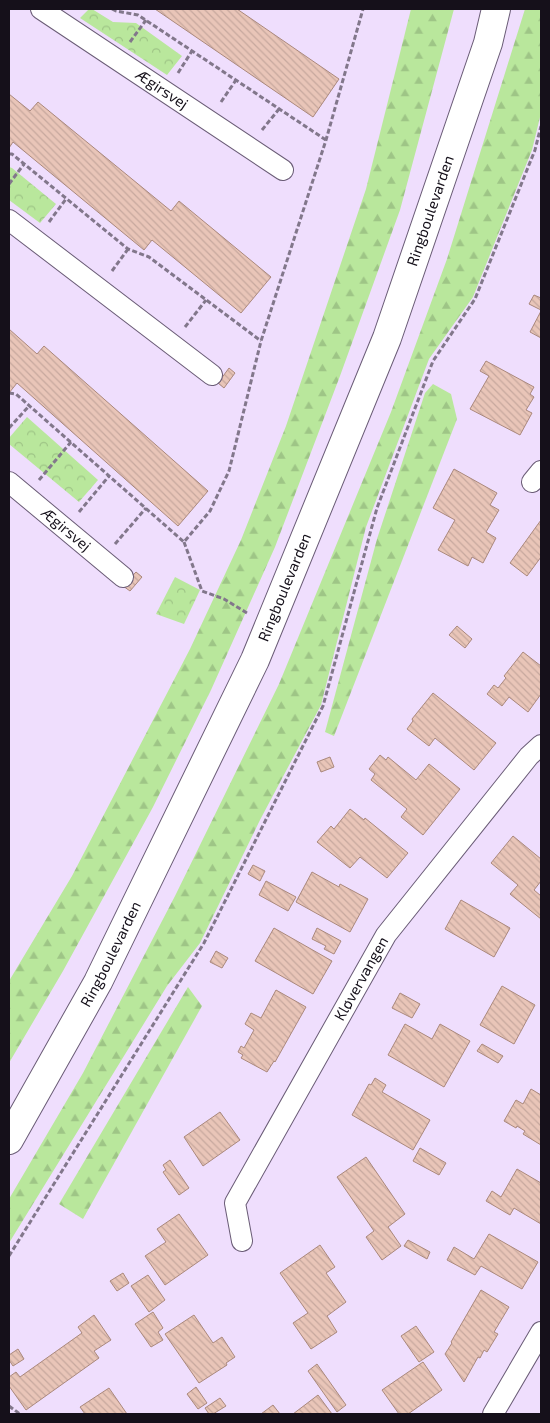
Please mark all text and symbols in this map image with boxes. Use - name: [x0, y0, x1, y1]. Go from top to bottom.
- street label: Ægirsvej: [132, 64, 192, 113]
- street label: Ringboulevarden: [402, 153, 457, 268]
- street label: Ægirsvej: [37, 502, 95, 555]
- street label: Ringboulevarden: [254, 530, 314, 644]
- street label: Ringboulevarden: [76, 898, 144, 1010]
- street label: Kløvervangen: [330, 933, 391, 1024]

